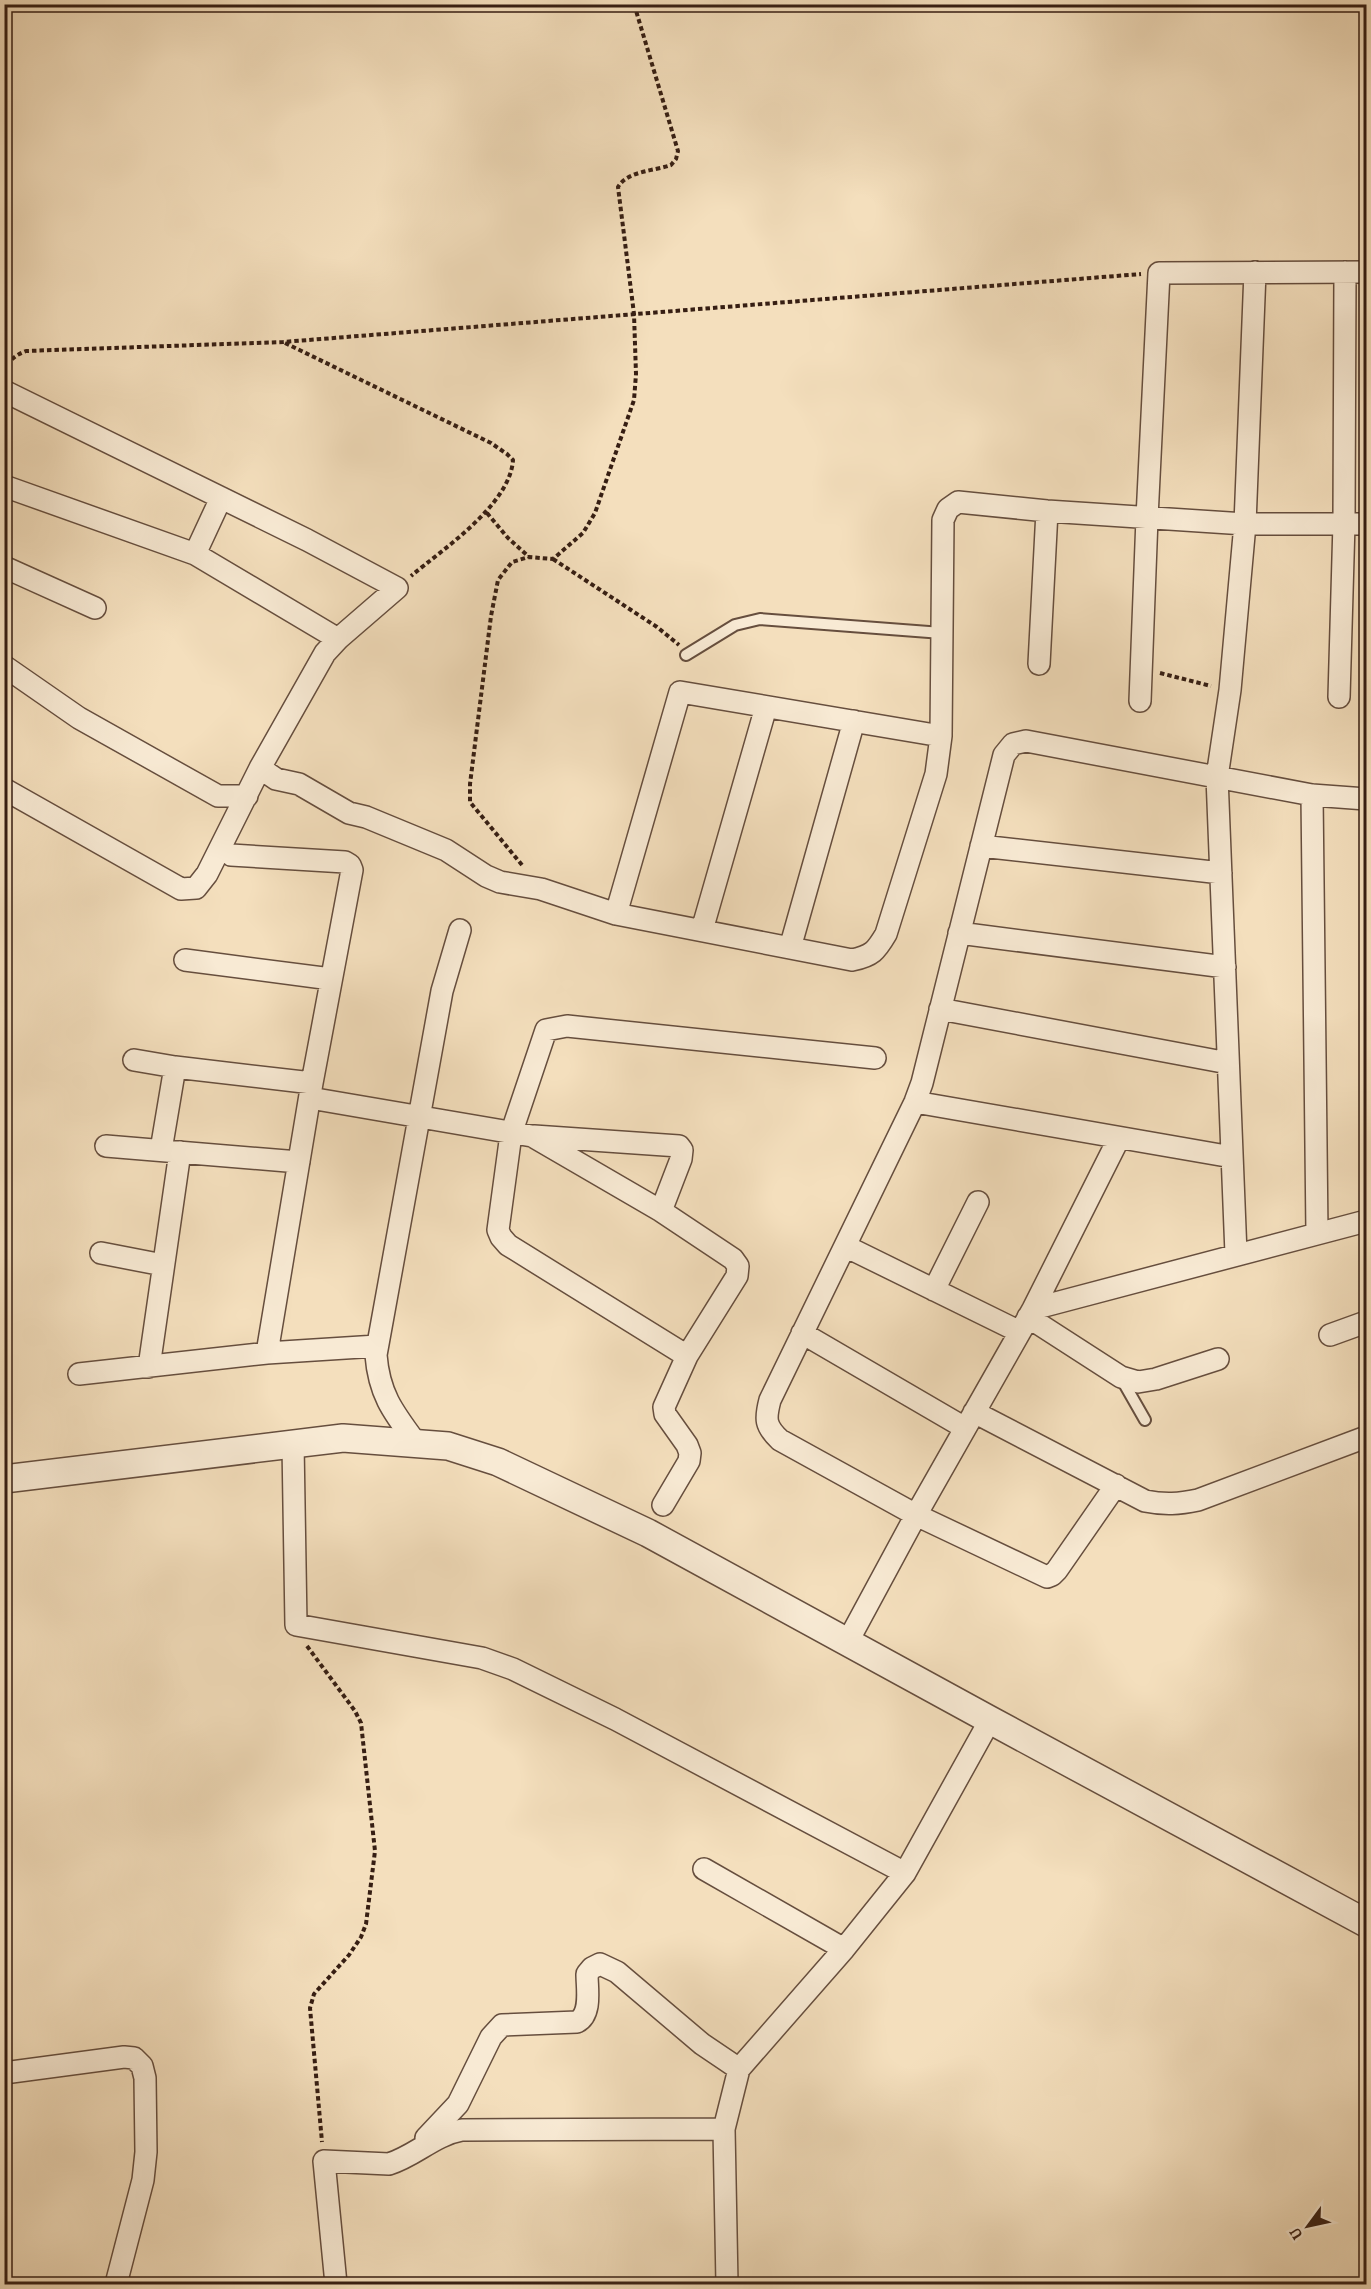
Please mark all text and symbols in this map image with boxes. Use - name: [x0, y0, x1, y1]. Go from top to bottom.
- north arrow: [1278, 2196, 1338, 2256]
- text: U: [1284, 2223, 1308, 2244]

